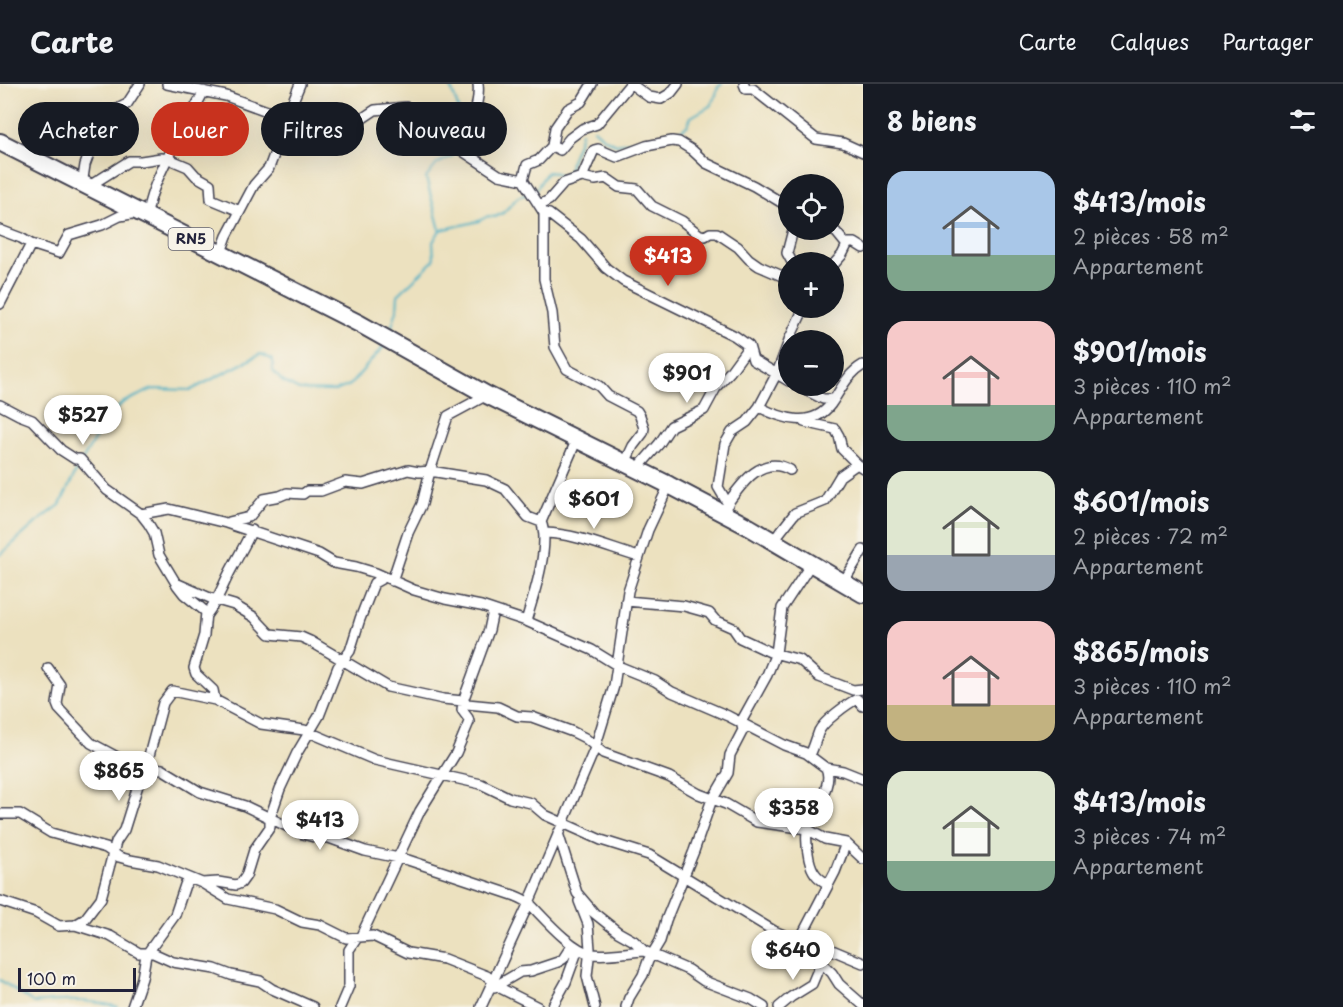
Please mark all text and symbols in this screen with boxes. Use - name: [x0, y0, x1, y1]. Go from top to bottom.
- text: Carte: [30, 20, 114, 63]
- text: Carte: [1019, 25, 1077, 57]
- text: Calques: [1110, 25, 1189, 57]
- text: Partager: [1222, 25, 1313, 57]
- text: 8 biens: [887, 101, 977, 140]
- chip: Acheter: [18, 102, 139, 156]
- chip: Louer: [151, 102, 249, 156]
- chip: Filtres: [261, 102, 364, 156]
- chip: Nouveau: [376, 102, 507, 156]
- icon: filters: [1286, 104, 1319, 137]
- map controls: [778, 174, 844, 396]
- button: locate: [778, 174, 844, 240]
- text: $413/mois: [1073, 182, 1206, 221]
- icon: home: [935, 195, 1007, 267]
- text: 2 pièces · 58 m²: [1073, 221, 1229, 251]
- road number: RN5: [168, 228, 213, 250]
- pin: $413: [632, 236, 704, 287]
- text: $413: [644, 240, 692, 270]
- text: Appartement: [1073, 251, 1203, 281]
- button: +: [778, 252, 844, 318]
- button: −: [778, 330, 844, 396]
- text: $901/mois: [1073, 332, 1207, 371]
- icon: home: [935, 345, 1007, 417]
- pin: $901: [651, 353, 723, 404]
- text: $901: [662, 357, 712, 387]
- text: 3 pièces · 110 m²: [1073, 371, 1232, 401]
- pin: $527: [47, 395, 119, 446]
- text: $527: [58, 399, 108, 429]
- text: Appartement: [1073, 401, 1203, 431]
- pin: $601: [558, 479, 630, 530]
- text: $601/mois: [1073, 482, 1209, 521]
- text: $601: [568, 483, 620, 513]
- icon: home: [935, 495, 1007, 567]
- text: 2 pièces · 72 m²: [1073, 521, 1228, 551]
- text: Appartement: [1073, 551, 1203, 581]
- text: $865/mois: [1073, 632, 1209, 671]
- icon: home: [935, 645, 1007, 717]
- text: 3 pièces · 110 m²: [1073, 671, 1232, 701]
- text: Appartement: [1073, 701, 1203, 731]
- pin: $865: [83, 751, 155, 802]
- text: $865: [93, 755, 145, 785]
- text: $413/mois: [1073, 782, 1206, 821]
- pin: $358: [758, 788, 830, 839]
- text: $358: [768, 792, 820, 822]
- icon: home: [935, 795, 1007, 867]
- pin: $413: [284, 800, 356, 851]
- text: $413: [296, 804, 344, 834]
- text: 3 pièces · 74 m²: [1073, 821, 1226, 851]
- text: Appartement: [1073, 851, 1203, 881]
- pin: $640: [757, 930, 829, 981]
- text: $640: [765, 934, 821, 964]
- scale bar: [18, 965, 136, 992]
- text: 100 m: [27, 966, 76, 990]

